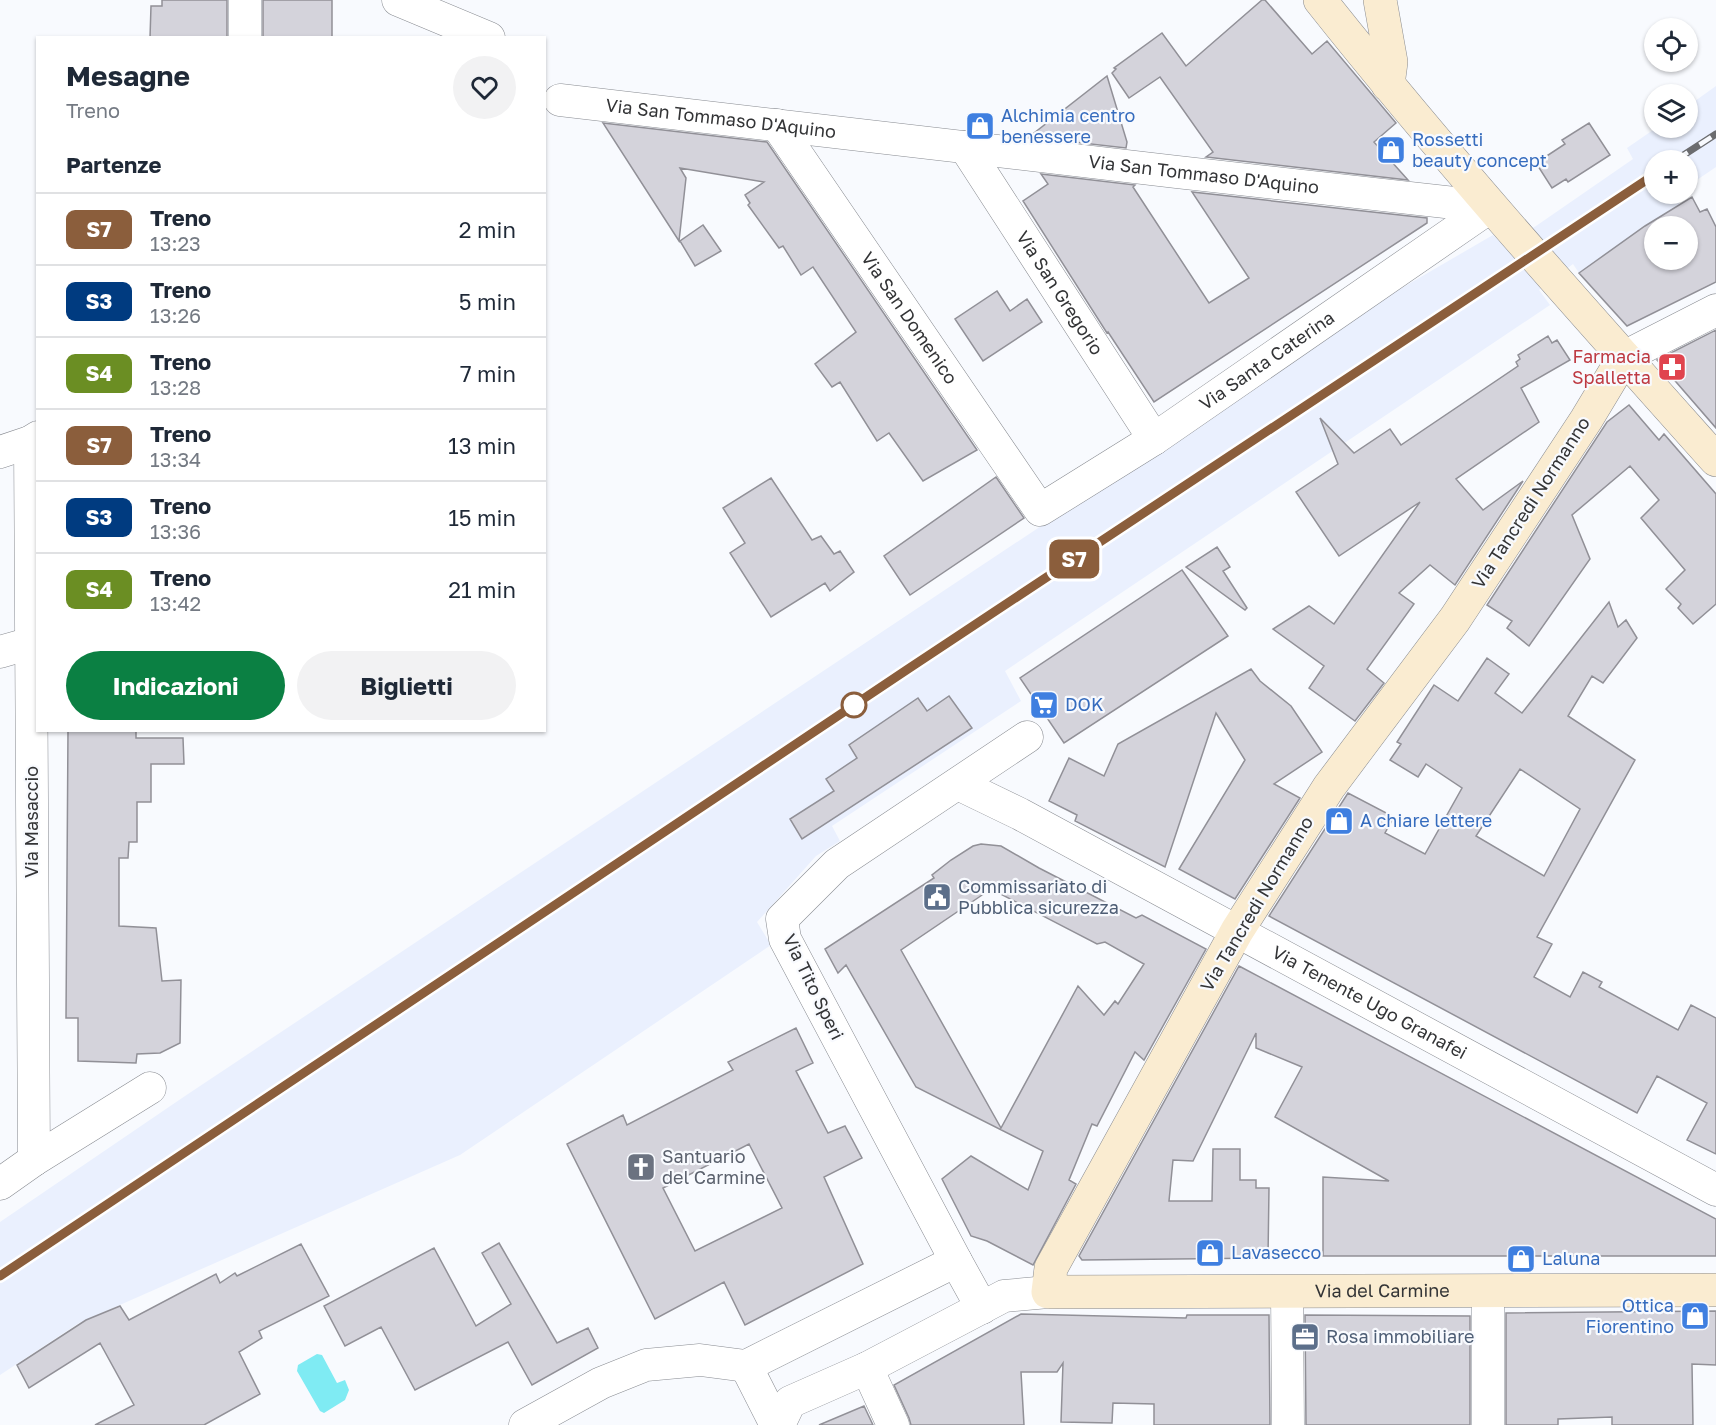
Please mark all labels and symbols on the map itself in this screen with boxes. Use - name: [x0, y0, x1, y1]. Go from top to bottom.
- street label: Via San Tommaso D'Aquino: [605, 93, 837, 142]
- place label: Alchimia centro benessere: [1001, 104, 1135, 147]
- shop icon: Alchimia centro benessere: [964, 110, 996, 142]
- place label: Rossetti beauty concept: [1412, 128, 1547, 171]
- shop icon: Rossetti beauty concept: [1375, 134, 1407, 166]
- street label: Via San Tommaso D'Aquino: [1087, 150, 1320, 198]
- street label: Via San Gregorio: [1012, 226, 1109, 359]
- street label: Via San Domenico: [857, 247, 963, 388]
- street label: Via Santa Caterina: [1195, 306, 1338, 414]
- place label: Farmacia Spalletta: [1572, 345, 1651, 388]
- pharmacy icon: Farmacia Spalletta: [1656, 351, 1688, 383]
- street label: Via Tancredi Normanno: [1466, 412, 1594, 592]
- line badge: S7: [1047, 540, 1101, 578]
- supermarket icon: DOK: [1028, 689, 1060, 721]
- unlabelled marker: [841, 692, 867, 718]
- place label: DOK: [1065, 693, 1103, 715]
- street label: Via Masaccio: [20, 766, 42, 878]
- shop icon: A chiare lettere: [1323, 805, 1355, 837]
- place label: A chiare lettere: [1360, 809, 1492, 831]
- street label: Via Tancredi Normanno: [1195, 812, 1317, 995]
- place label: Commissariato di Pubblica sicurezza: [958, 875, 1119, 918]
- public building icon: Commissariato di Pubblica sicurezza: [921, 881, 953, 913]
- street label: Via Tito Speri: [779, 930, 849, 1043]
- street label: Via Tenente Ugo Granafei: [1269, 940, 1471, 1063]
- place label: Santuario del Carmine: [662, 1145, 765, 1188]
- church icon: Santuario del Carmine: [625, 1151, 657, 1183]
- shop icon: Lavasecco: [1194, 1237, 1226, 1269]
- place label: Lavasecco: [1231, 1241, 1321, 1263]
- shop icon: Laluna: [1505, 1243, 1537, 1275]
- place label: Laluna: [1542, 1247, 1601, 1269]
- street label: Via del Carmine: [1315, 1279, 1450, 1301]
- place label: Ottica Fiorentino: [1586, 1294, 1674, 1337]
- shop icon: Ottica Fiorentino: [1679, 1300, 1711, 1332]
- office icon: Rosa immobiliare: [1289, 1321, 1321, 1353]
- place label: Rosa immobiliare: [1326, 1325, 1474, 1347]

